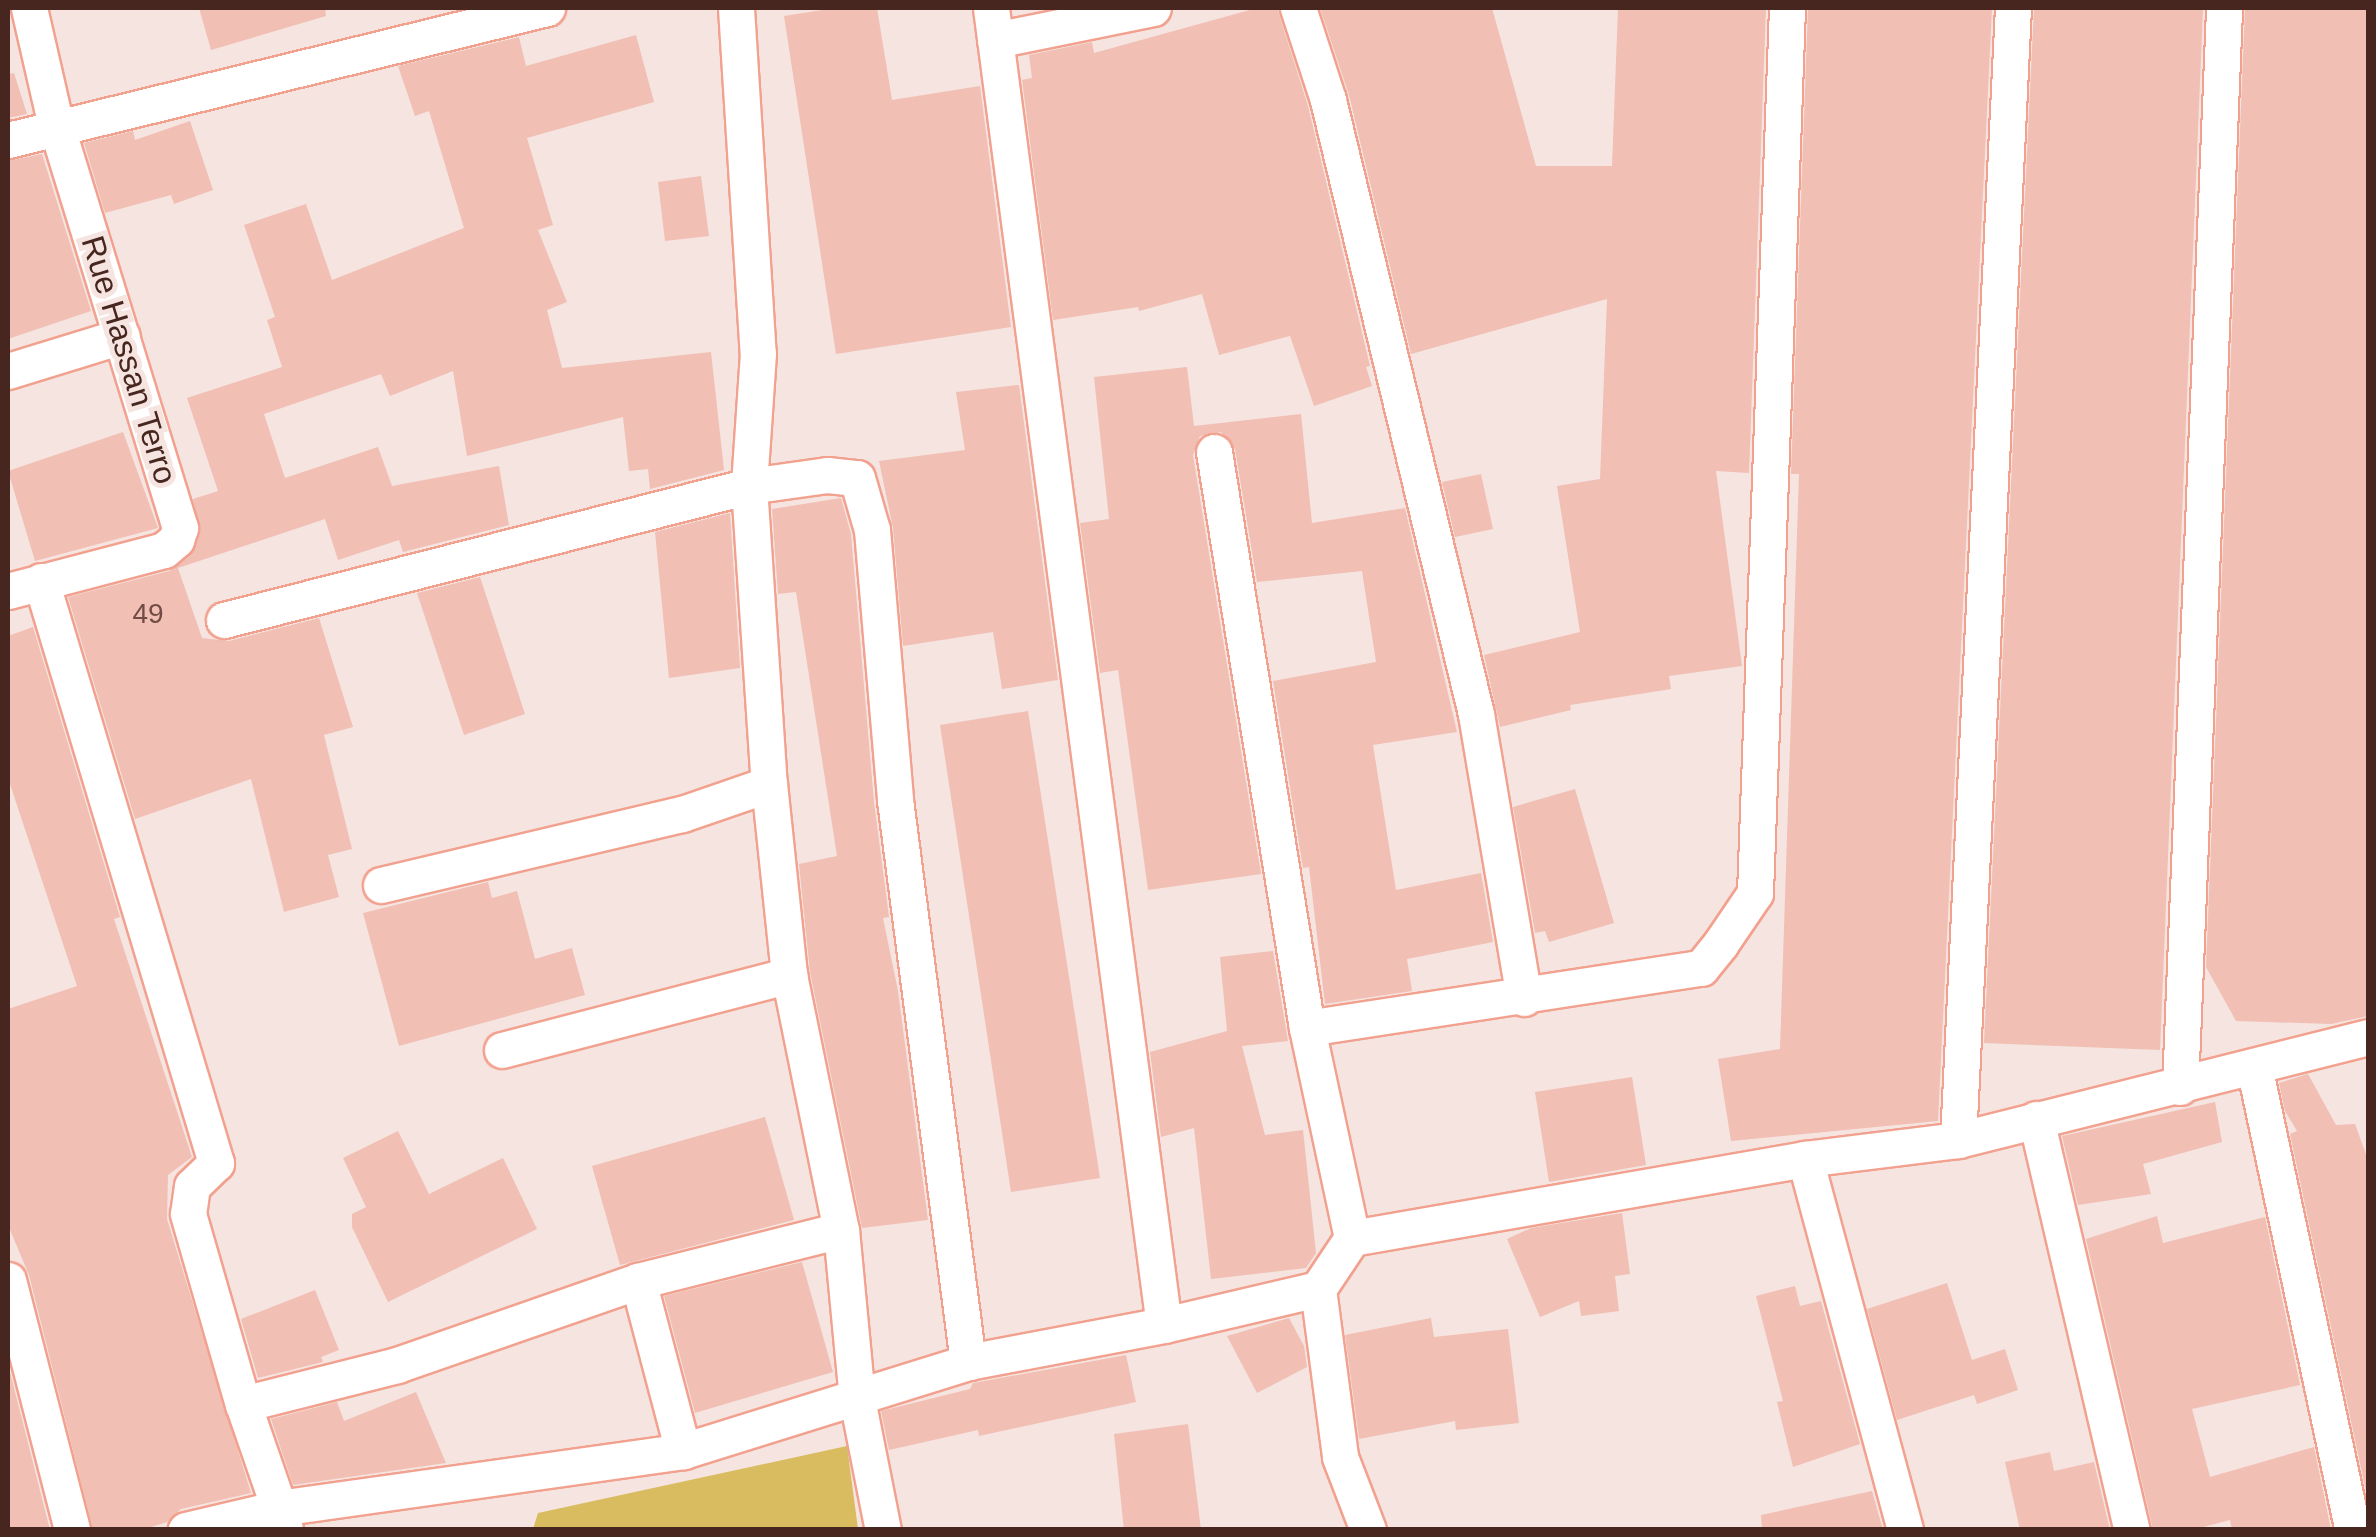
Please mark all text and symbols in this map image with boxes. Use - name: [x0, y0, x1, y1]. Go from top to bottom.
- street label: Rue Hassan Terro: [73, 231, 185, 489]
- house number: 49: [132, 597, 164, 631]

